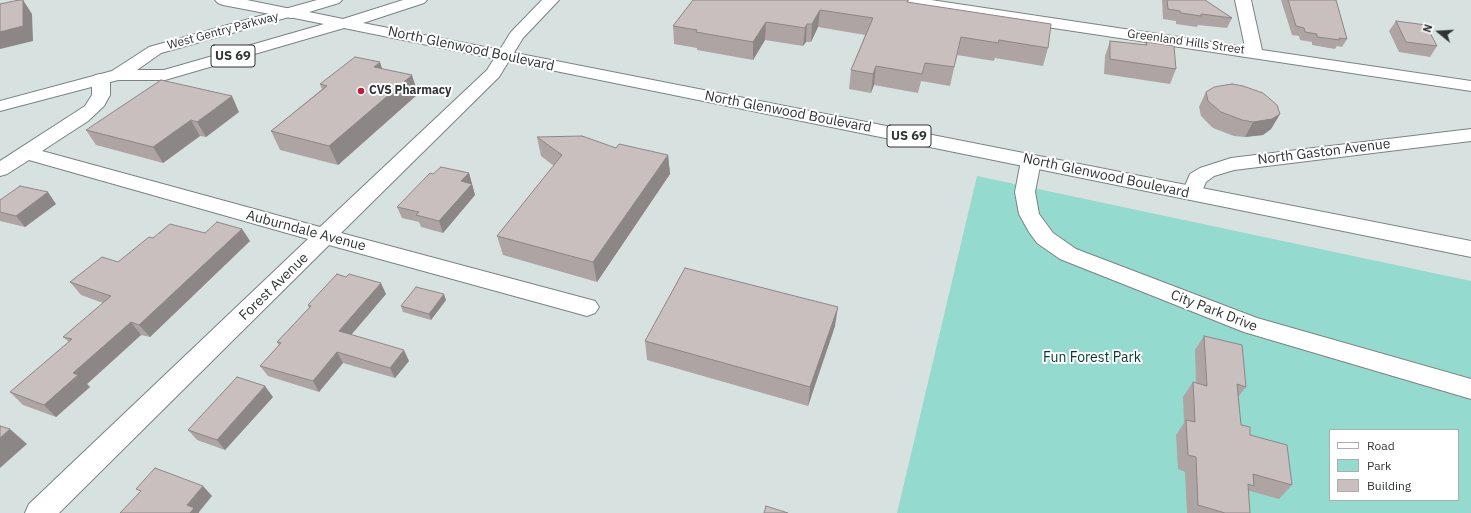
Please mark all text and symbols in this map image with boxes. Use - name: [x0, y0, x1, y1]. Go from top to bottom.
- street label: West Gentry Parkway: [166, 9, 280, 53]
- north arrow: [1419, 12, 1459, 52]
- text: N: [1420, 22, 1435, 34]
- street label: North Glenwood Boulevard: [386, 23, 556, 75]
- street label: Greenland Hills Street: [1126, 27, 1246, 57]
- road number: US 69: [211, 45, 255, 67]
- place label: CVS Pharmacy: [369, 84, 451, 98]
- marker: CVS Pharmacy: [356, 86, 366, 96]
- street label: North Glenwood Boulevard: [703, 88, 873, 136]
- road number: US 69: [887, 125, 931, 147]
- street label: North Gaston Avenue: [1257, 136, 1391, 168]
- street label: North Glenwood Boulevard: [1021, 150, 1191, 202]
- street label: Auburndale Avenue: [244, 207, 368, 255]
- street label: Forest Avenue: [236, 250, 312, 324]
- street label: City Park Drive: [1168, 287, 1260, 335]
- park label: Fun Forest Park: [1043, 350, 1141, 366]
- legend: [1329, 429, 1459, 501]
- text: Road: [1367, 438, 1395, 453]
- text: Park: [1367, 458, 1391, 473]
- text: Building: [1367, 478, 1411, 493]

